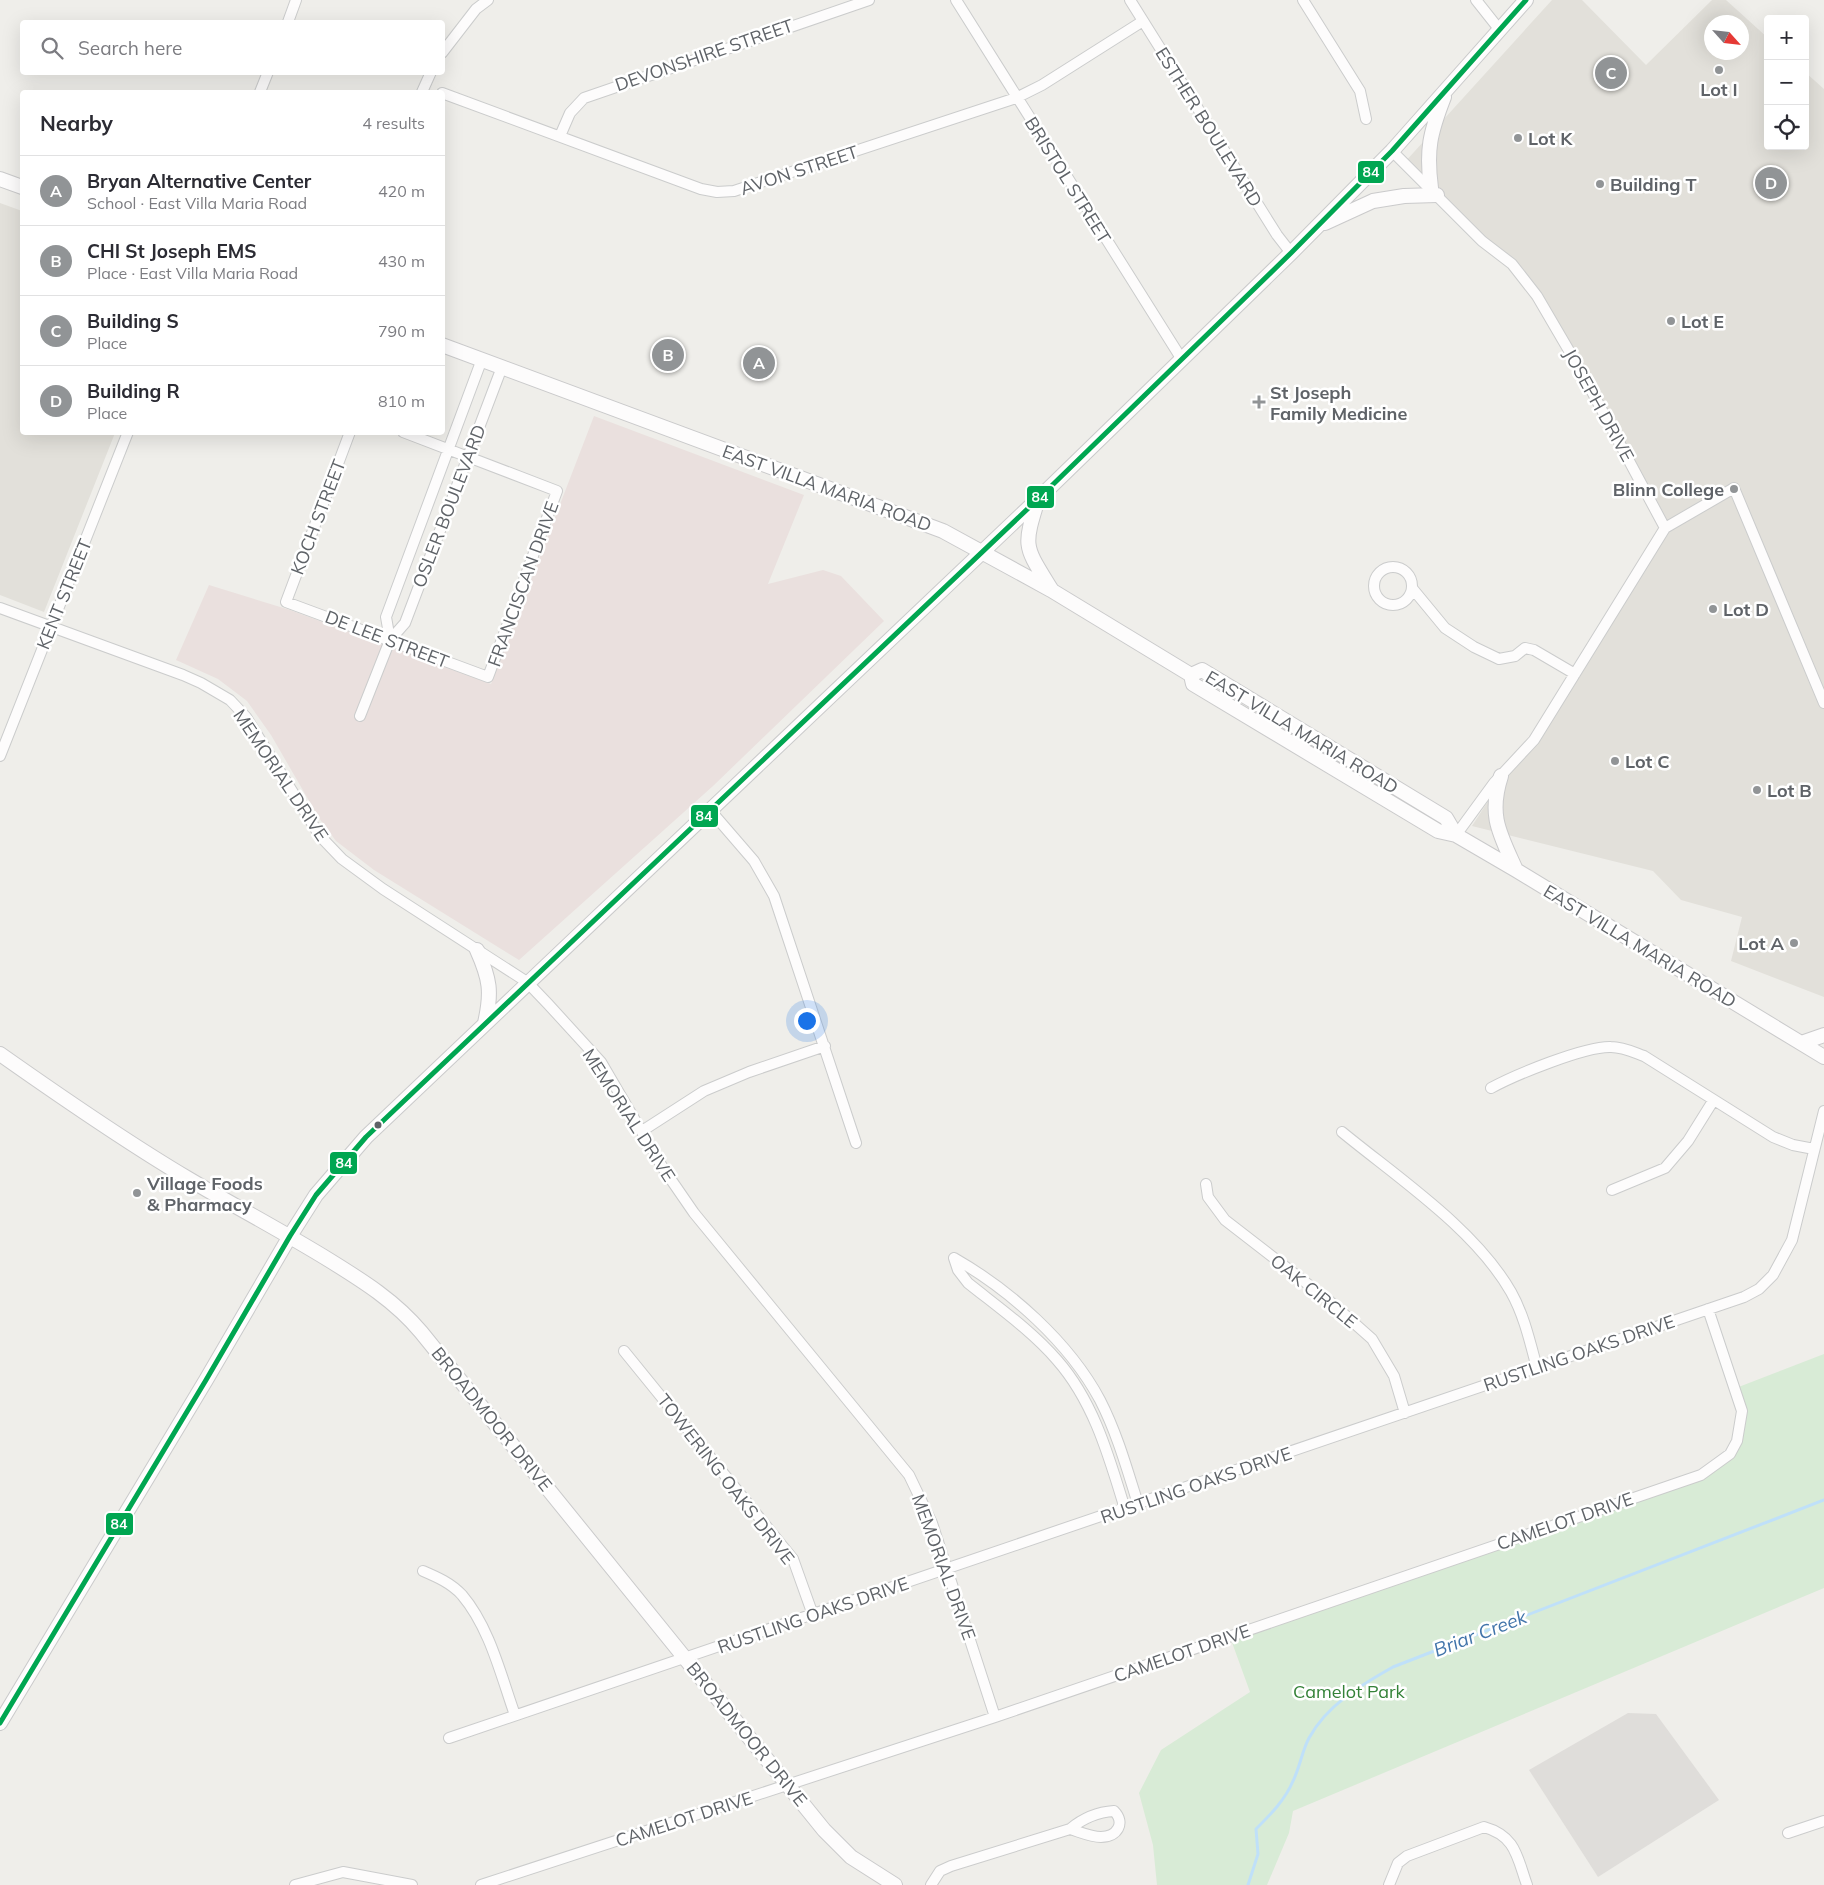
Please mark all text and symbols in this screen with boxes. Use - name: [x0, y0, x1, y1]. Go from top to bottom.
- street label: DEVONSHIRE STREET: [612, 14, 796, 96]
- north arrow: [1704, 15, 1749, 60]
- map controls: [1764, 15, 1809, 150]
- button: +: [1764, 15, 1809, 60]
- search box: [20, 20, 445, 75]
- icon: search: [38, 34, 66, 62]
- text: Search here: [78, 36, 182, 60]
- street label: ESTHER BOULEVARD: [1150, 43, 1268, 211]
- pin: C: [1595, 54, 1627, 92]
- button: −: [1764, 60, 1809, 105]
- marker: Lot I: [1713, 64, 1725, 76]
- place label: Lot I: [1700, 78, 1738, 101]
- button: locate: [1764, 105, 1809, 150]
- text: Nearby: [40, 110, 113, 136]
- street label: BRISTOL STREET: [1020, 112, 1116, 248]
- text: 4 results: [362, 113, 425, 133]
- place label: Lot K: [1528, 127, 1573, 150]
- marker: Lot K: [1512, 132, 1524, 144]
- street label: AVON STREET: [737, 140, 861, 200]
- line badge: 84: [1357, 160, 1385, 184]
- text: 84: [1363, 163, 1380, 181]
- pin: D: [1755, 164, 1787, 202]
- text: Bryan Alternative Center: [87, 169, 311, 193]
- place label: Building T: [1610, 173, 1697, 196]
- marker: Building T: [1594, 178, 1606, 190]
- text: A: [50, 181, 62, 201]
- text: 420 m: [378, 181, 425, 201]
- text: School · East Villa Maria Road: [87, 193, 307, 213]
- text: CHI St Joseph EMS: [87, 239, 256, 263]
- text: B: [50, 251, 62, 271]
- text: 430 m: [378, 251, 425, 271]
- text: Place · East Villa Maria Road: [87, 263, 298, 283]
- text: Building S: [87, 309, 179, 333]
- place label: Lot E: [1681, 310, 1724, 333]
- marker: Lot E: [1665, 315, 1677, 327]
- text: C: [51, 321, 61, 341]
- text: 790 m: [378, 321, 425, 341]
- text: Place: [87, 333, 127, 353]
- pin: B: [652, 336, 684, 374]
- pin: A: [743, 344, 775, 382]
- street label: JOSEPH DRIVE: [1559, 345, 1639, 465]
- text: Building R: [87, 379, 180, 403]
- place label: St Joseph Family Medicine: [1270, 381, 1407, 425]
- text: D: [50, 391, 62, 411]
- text: 810 m: [378, 391, 425, 411]
- marker: St Joseph Family Medicine: [1252, 395, 1266, 409]
- text: Place: [87, 403, 127, 423]
- street label: OSLER BOULEVARD: [407, 421, 491, 591]
- street label: EAST VILLA MARIA ROAD: [719, 439, 935, 537]
- street label: KOCH STREET: [285, 456, 351, 578]
- place label: Blinn College: [1613, 478, 1724, 501]
- marker: Blinn College: [1728, 483, 1740, 495]
- line badge: 84: [1026, 485, 1055, 509]
- text: 84: [1032, 488, 1049, 506]
- street label: FRANCISCAN DRIVE: [482, 498, 564, 670]
- street label: KENT STREET: [31, 535, 97, 653]
- place label: Lot D: [1723, 598, 1769, 621]
- marker: Lot D: [1707, 603, 1719, 615]
- street label: DE LEE STREET: [322, 605, 452, 673]
- street label: EAST VILLA MARIA ROAD: [1201, 665, 1403, 799]
- street label: MEMORIAL DRIVE: [228, 705, 334, 845]
- place label: Lot C: [1625, 750, 1670, 773]
- marker: Lot C: [1609, 755, 1621, 767]
- place label: Lot B: [1767, 779, 1812, 802]
- marker: Lot B: [1751, 784, 1763, 796]
- line badge: 84: [690, 804, 719, 828]
- text: 84: [696, 807, 713, 825]
- street label: EAST VILLA MARIA ROAD: [1539, 879, 1741, 1013]
- place label: Lot A: [1738, 932, 1784, 955]
- marker: Lot A: [1788, 937, 1800, 949]
- your location: [794, 1008, 820, 1034]
- street label: MEMORIAL DRIVE: [577, 1044, 681, 1186]
- unlabelled marker: [373, 1120, 383, 1130]
- line badge: 84: [329, 1151, 358, 1175]
- text: 84: [336, 1154, 353, 1172]
- place label: Village Foods & Pharmacy: [146, 1172, 263, 1216]
- marker: Village Foods & Pharmacy: [131, 1187, 143, 1199]
- street label: OAK CIRCLE: [1266, 1249, 1362, 1333]
- street label: RUSTLING OAKS DRIVE: [1480, 1309, 1678, 1397]
- street label: BROADMOOR DRIVE: [427, 1342, 557, 1496]
- street label: TOWERING OAKS DRIVE: [652, 1389, 800, 1569]
- street label: RUSTLING OAKS DRIVE: [1097, 1441, 1295, 1529]
- street label: CAMELOT DRIVE: [1494, 1487, 1636, 1555]
- street label: MEMORIAL DRIVE: [907, 1491, 981, 1643]
- line badge: 84: [105, 1512, 134, 1536]
- text: 84: [111, 1515, 128, 1533]
- street label: RUSTLING OAKS DRIVE: [714, 1571, 912, 1659]
- water label: Briar Creek: [1430, 1604, 1531, 1662]
- street label: CAMELOT DRIVE: [1111, 1619, 1253, 1687]
- street label: BROADMOOR DRIVE: [682, 1657, 812, 1811]
- park label: Camelot Park: [1293, 1680, 1406, 1703]
- street label: CAMELOT DRIVE: [613, 1786, 755, 1852]

